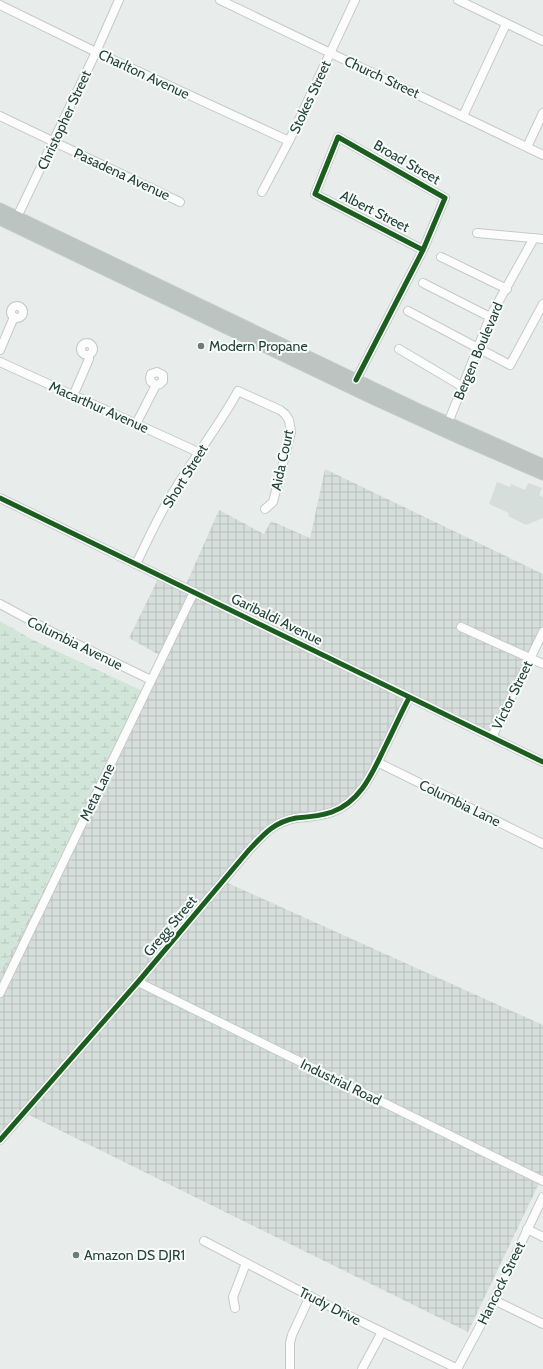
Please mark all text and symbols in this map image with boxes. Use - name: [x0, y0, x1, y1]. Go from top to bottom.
- street label: Charlton Avenue: [96, 45, 192, 103]
- street label: Church Street: [342, 52, 423, 102]
- street label: Stokes Street: [285, 57, 335, 136]
- street label: Christopher Street: [33, 67, 95, 173]
- street label: Broad Street: [371, 136, 444, 188]
- street label: Pasadena Avenue: [71, 144, 173, 204]
- street label: Albert Street: [337, 186, 413, 236]
- street label: Bergen Boulevard: [449, 299, 507, 403]
- place label: Modern Propane: [209, 337, 308, 355]
- marker: Modern Propane: [196, 341, 206, 351]
- street label: Macarthur Avenue: [46, 377, 152, 437]
- street label: Aida Court: [267, 428, 297, 492]
- street label: Short Street: [158, 441, 212, 511]
- street label: Garibaldi Avenue: [228, 589, 326, 649]
- street label: Columbia Avenue: [24, 612, 126, 674]
- street label: Victor Street: [488, 657, 537, 732]
- street label: Meta Lane: [75, 760, 119, 824]
- street label: Columbia Lane: [416, 776, 504, 830]
- street label: Gregg Street: [139, 892, 201, 960]
- street label: Industrial Road: [298, 1055, 384, 1109]
- street label: Hancock Street: [473, 1238, 529, 1327]
- place label: Amazon DS DJR1: [84, 1246, 185, 1264]
- marker: Amazon DS DJR1: [71, 1250, 81, 1260]
- street label: Trudy Drive: [296, 1283, 364, 1329]

